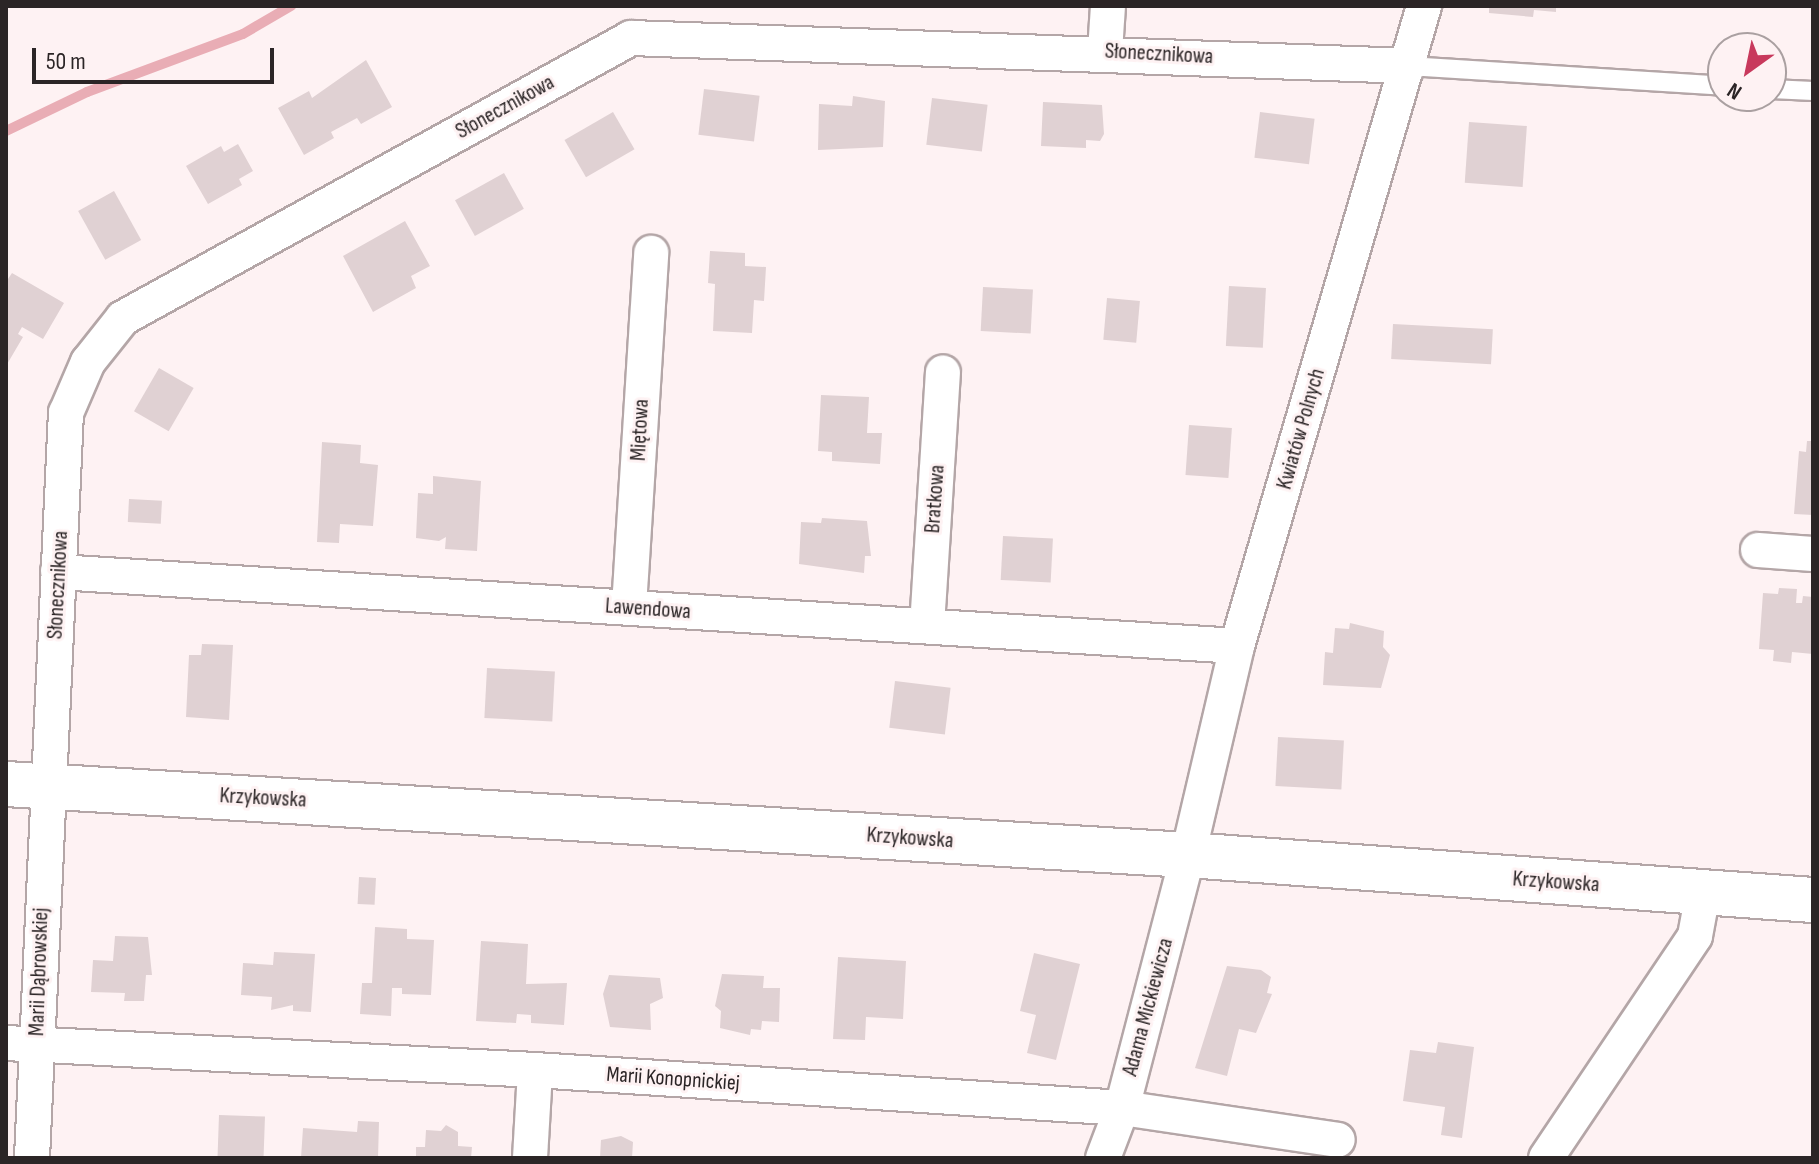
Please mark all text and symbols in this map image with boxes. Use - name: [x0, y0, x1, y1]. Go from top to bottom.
- scale bar: [36, 32, 278, 82]
- north arrow: [1707, 32, 1787, 112]
- street label: Słonecznikowa: [1104, 38, 1214, 70]
- text: 50 m: [46, 47, 86, 76]
- street label: Słonecznikowa: [451, 69, 559, 145]
- text: N: [1722, 76, 1747, 105]
- street label: Kwiatów Polnych: [1271, 366, 1331, 492]
- street label: Miętowa: [625, 398, 655, 462]
- street label: Bratkowa: [919, 464, 951, 534]
- street label: Słonecznikowa: [42, 530, 74, 640]
- street label: Lawendowa: [604, 593, 692, 625]
- street label: Krzykowska: [219, 783, 307, 813]
- street label: Krzykowska: [866, 822, 954, 854]
- street label: Krzykowska: [1512, 866, 1600, 898]
- street label: Marii Dąbrowskiej: [24, 907, 54, 1037]
- street label: Adama Mickiewicza: [1117, 935, 1179, 1079]
- street label: Marii Konopnickiej: [606, 1061, 740, 1097]

